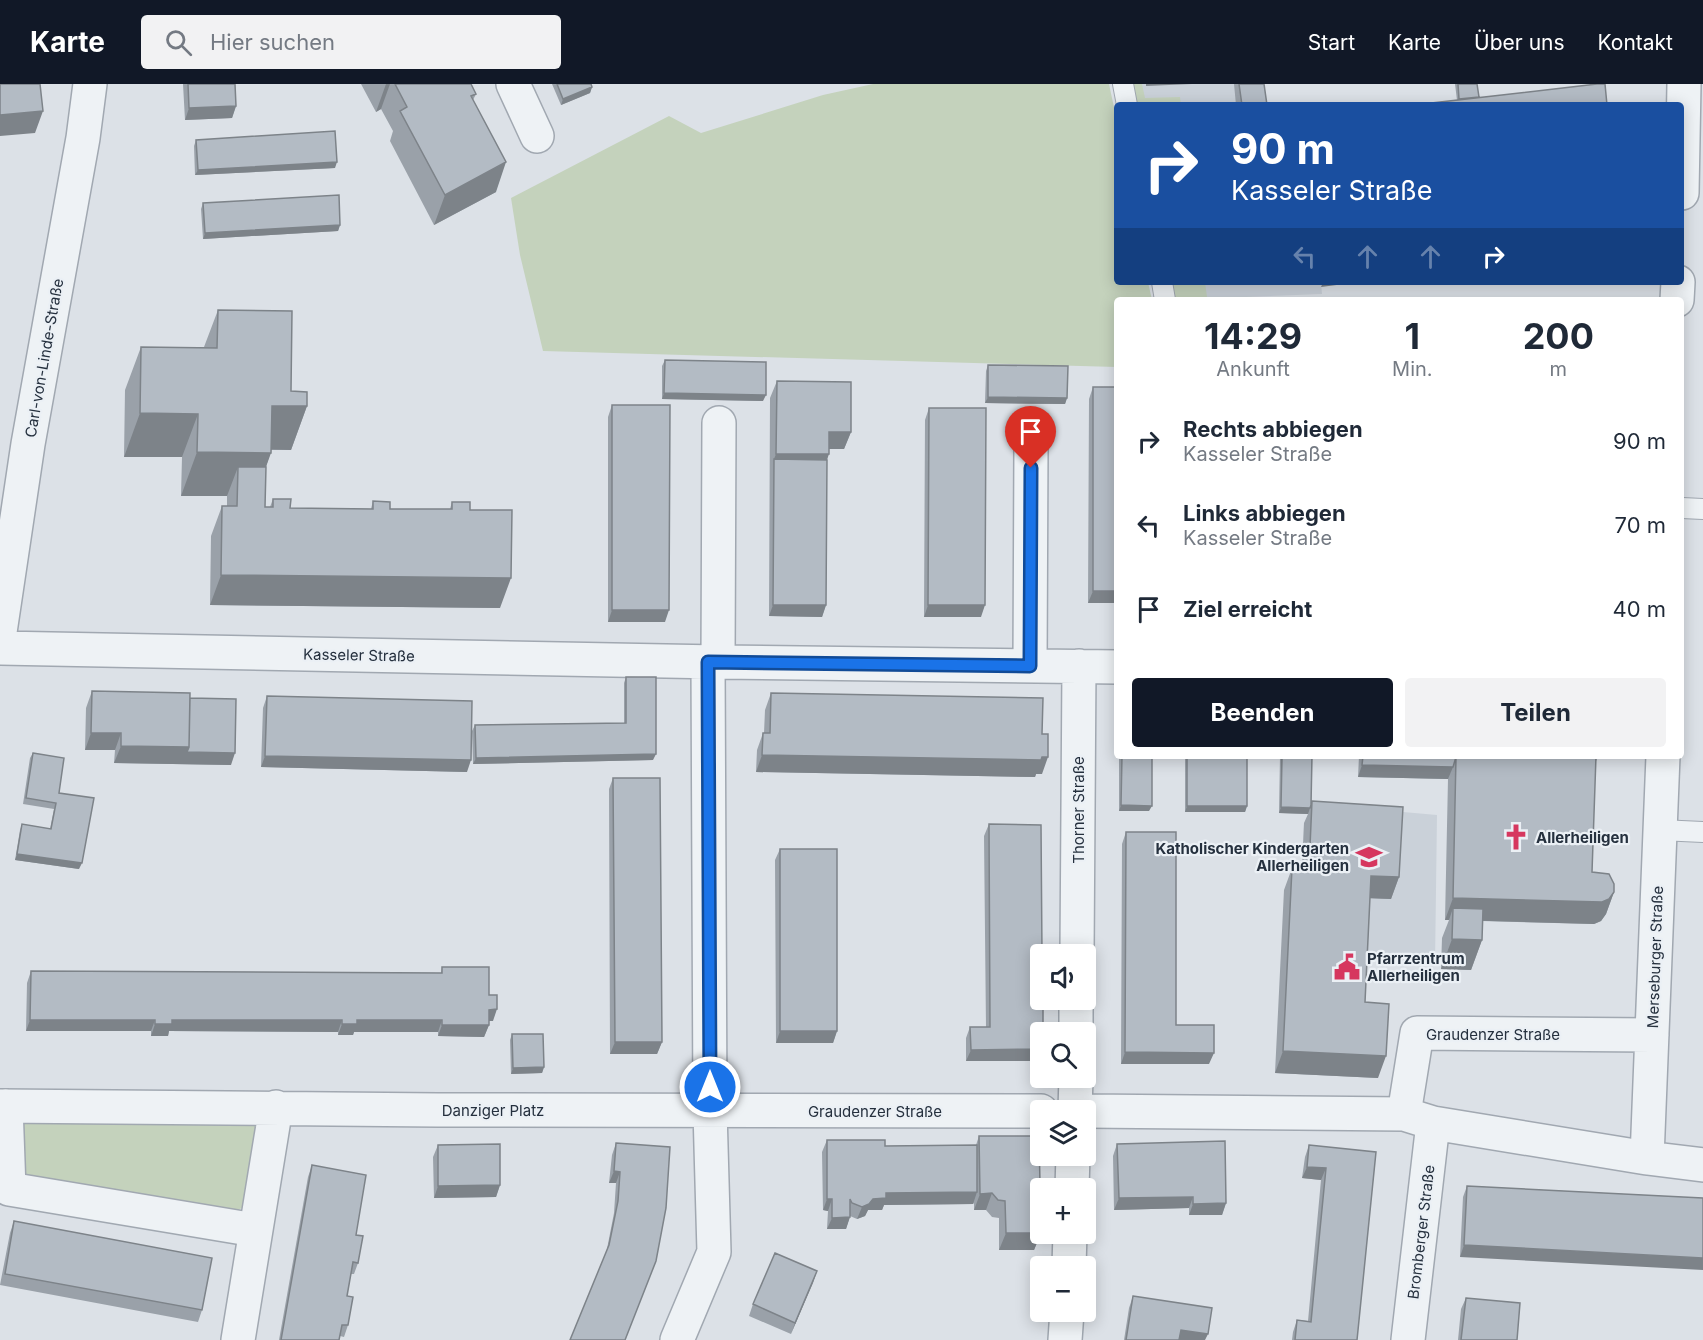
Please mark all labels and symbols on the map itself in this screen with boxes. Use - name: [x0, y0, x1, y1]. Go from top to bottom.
- street label: Carl-von-Linde-Straße: [21, 277, 67, 439]
- pin: [1005, 406, 1056, 468]
- street label: Kasseler Straße: [303, 645, 415, 665]
- street label: Thorner Straße: [1069, 756, 1088, 864]
- church icon: Allerheiligen: [1501, 822, 1531, 852]
- place label: Allerheiligen: [1536, 828, 1629, 847]
- place label: Katholischer Kindergarten Allerheiligen: [1156, 839, 1349, 875]
- school or university icon: Katholischer Kindergarten Allerheiligen: [1354, 842, 1384, 872]
- street label: Merseburger Straße: [1643, 885, 1667, 1029]
- place label: Pfarrzentrum Allerheiligen: [1367, 949, 1465, 985]
- public building icon: Pfarrzentrum Allerheiligen: [1332, 952, 1362, 982]
- street label: Graudenzer Straße: [1426, 1025, 1560, 1044]
- position arrow: [678, 1055, 742, 1119]
- street label: Danziger Platz: [442, 1101, 544, 1120]
- street label: Graudenzer Straße: [808, 1102, 942, 1121]
- street label: Bromberger Straße: [1403, 1164, 1439, 1300]

